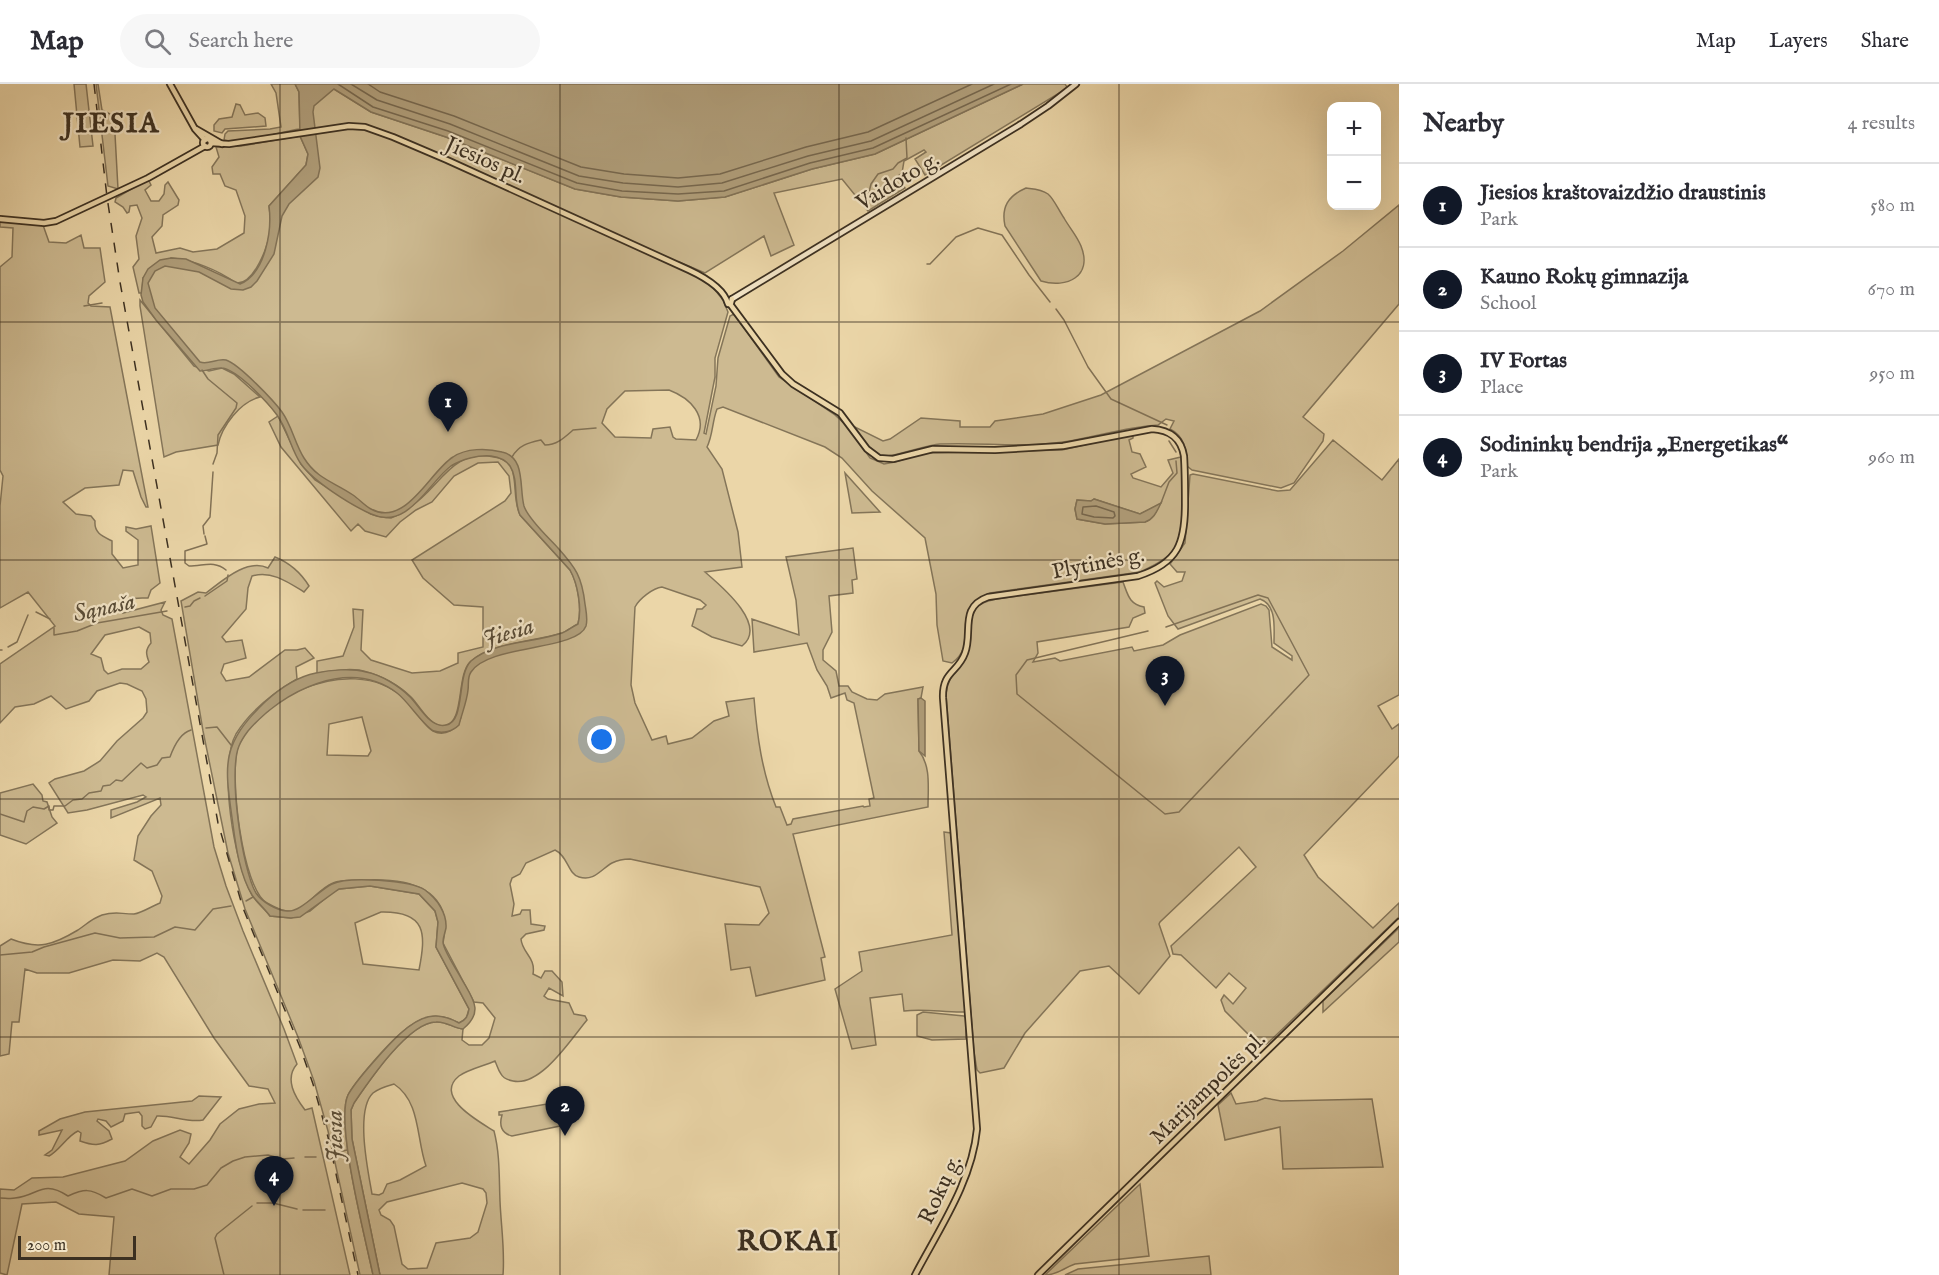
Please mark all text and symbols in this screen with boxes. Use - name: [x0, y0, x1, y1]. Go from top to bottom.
- search box: [120, 14, 540, 68]
- text: Map: [30, 24, 84, 59]
- icon: search: [141, 25, 174, 58]
- text: Search here: [189, 27, 293, 55]
- text: Map: [1696, 28, 1736, 55]
- text: Layers: [1769, 28, 1828, 55]
- text: Share: [1861, 28, 1909, 55]
- map controls: [1327, 102, 1381, 210]
- button: +: [1327, 102, 1381, 156]
- district label: JIESIA: [58, 107, 160, 142]
- text: Nearby: [1423, 107, 1504, 140]
- text: 4 results: [1848, 111, 1915, 136]
- street label: Jiesios pl.: [438, 129, 530, 191]
- street label: Vaidoto g.: [850, 146, 945, 218]
- button: −: [1327, 156, 1381, 210]
- text: Jiesios kraštovaizdžio draustinis: [1480, 179, 1766, 207]
- text: 1: [1439, 193, 1446, 218]
- text: 580 m: [1870, 193, 1915, 218]
- text: Park: [1480, 207, 1518, 232]
- text: Kauno Rokų gimnazija: [1480, 263, 1688, 291]
- text: 2: [1438, 277, 1447, 302]
- text: 670 m: [1868, 277, 1915, 302]
- text: School: [1480, 291, 1536, 316]
- text: IV Fortas: [1480, 347, 1567, 375]
- text: 3: [1439, 361, 1446, 386]
- text: 950 m: [1869, 361, 1915, 386]
- text: Place: [1480, 375, 1523, 400]
- pin: 1: [428, 382, 468, 432]
- text: Sodininkų bendrija „Energetikas“: [1480, 431, 1788, 459]
- text: 4: [1438, 445, 1447, 470]
- text: 960 m: [1868, 445, 1915, 470]
- text: Park: [1480, 459, 1518, 484]
- street label: Plytinės g.: [1050, 541, 1147, 587]
- water label: Sąnaša: [70, 586, 138, 631]
- water label: Jiesia: [479, 611, 538, 656]
- pin: 3: [1146, 656, 1184, 706]
- your location: [587, 725, 616, 754]
- street label: Marijampolės pl.: [1144, 1026, 1272, 1151]
- pin: 2: [546, 1086, 584, 1136]
- water label: Jiesia: [320, 1110, 351, 1162]
- street label: Rokų g.: [913, 1151, 969, 1229]
- pin: 4: [254, 1156, 294, 1206]
- district label: ROKAI: [737, 1225, 839, 1260]
- scale bar: [18, 1233, 136, 1260]
- text: 200 m: [27, 1236, 66, 1256]

